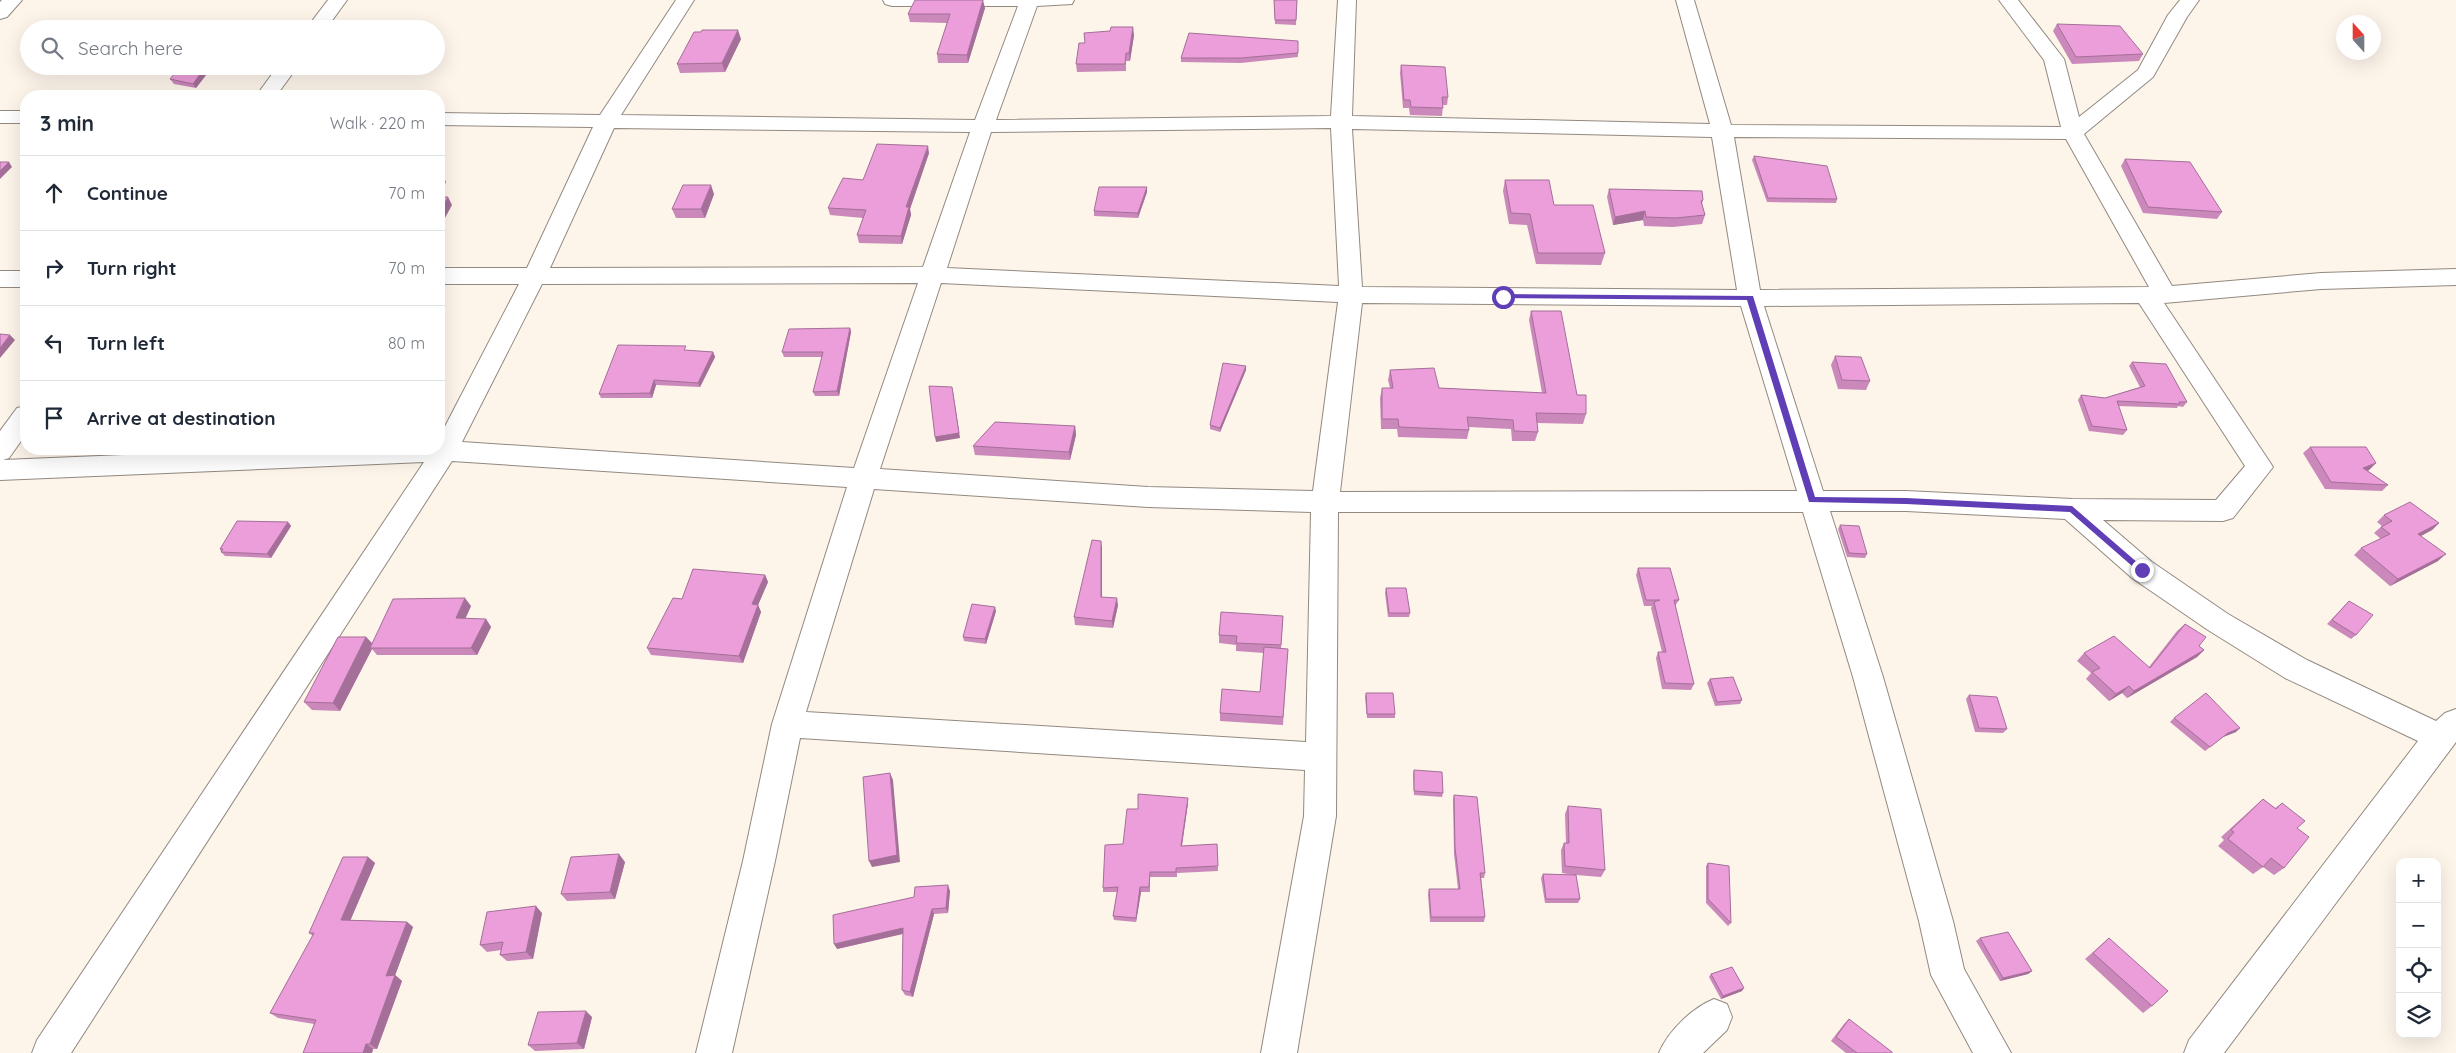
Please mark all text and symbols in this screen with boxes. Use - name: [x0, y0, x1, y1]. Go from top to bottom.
- north arrow: [2336, 15, 2381, 60]
- search box: [20, 20, 445, 75]
- icon: search: [38, 34, 66, 62]
- text: Search here: [78, 36, 183, 60]
- text: 3 min: [40, 110, 94, 136]
- text: Walk · 220 m: [330, 113, 425, 133]
- icon: ahead: [40, 179, 68, 207]
- text: Continue: [87, 181, 168, 205]
- text: 70 m: [388, 183, 425, 203]
- icon: right: [40, 254, 68, 282]
- text: Turn right: [87, 256, 176, 280]
- text: 70 m: [388, 258, 425, 278]
- route start: [1492, 286, 1515, 309]
- icon: left: [40, 329, 68, 357]
- text: Turn left: [87, 331, 165, 355]
- text: 80 m: [388, 333, 425, 353]
- icon: arrive: [40, 404, 68, 432]
- text: Arrive at destination: [87, 406, 276, 430]
- route end: [2131, 559, 2154, 582]
- map controls: [2396, 858, 2441, 1038]
- button: +: [2396, 858, 2441, 903]
- button: −: [2396, 903, 2441, 948]
- button: locate: [2396, 948, 2441, 993]
- button: layers: [2396, 993, 2441, 1038]

